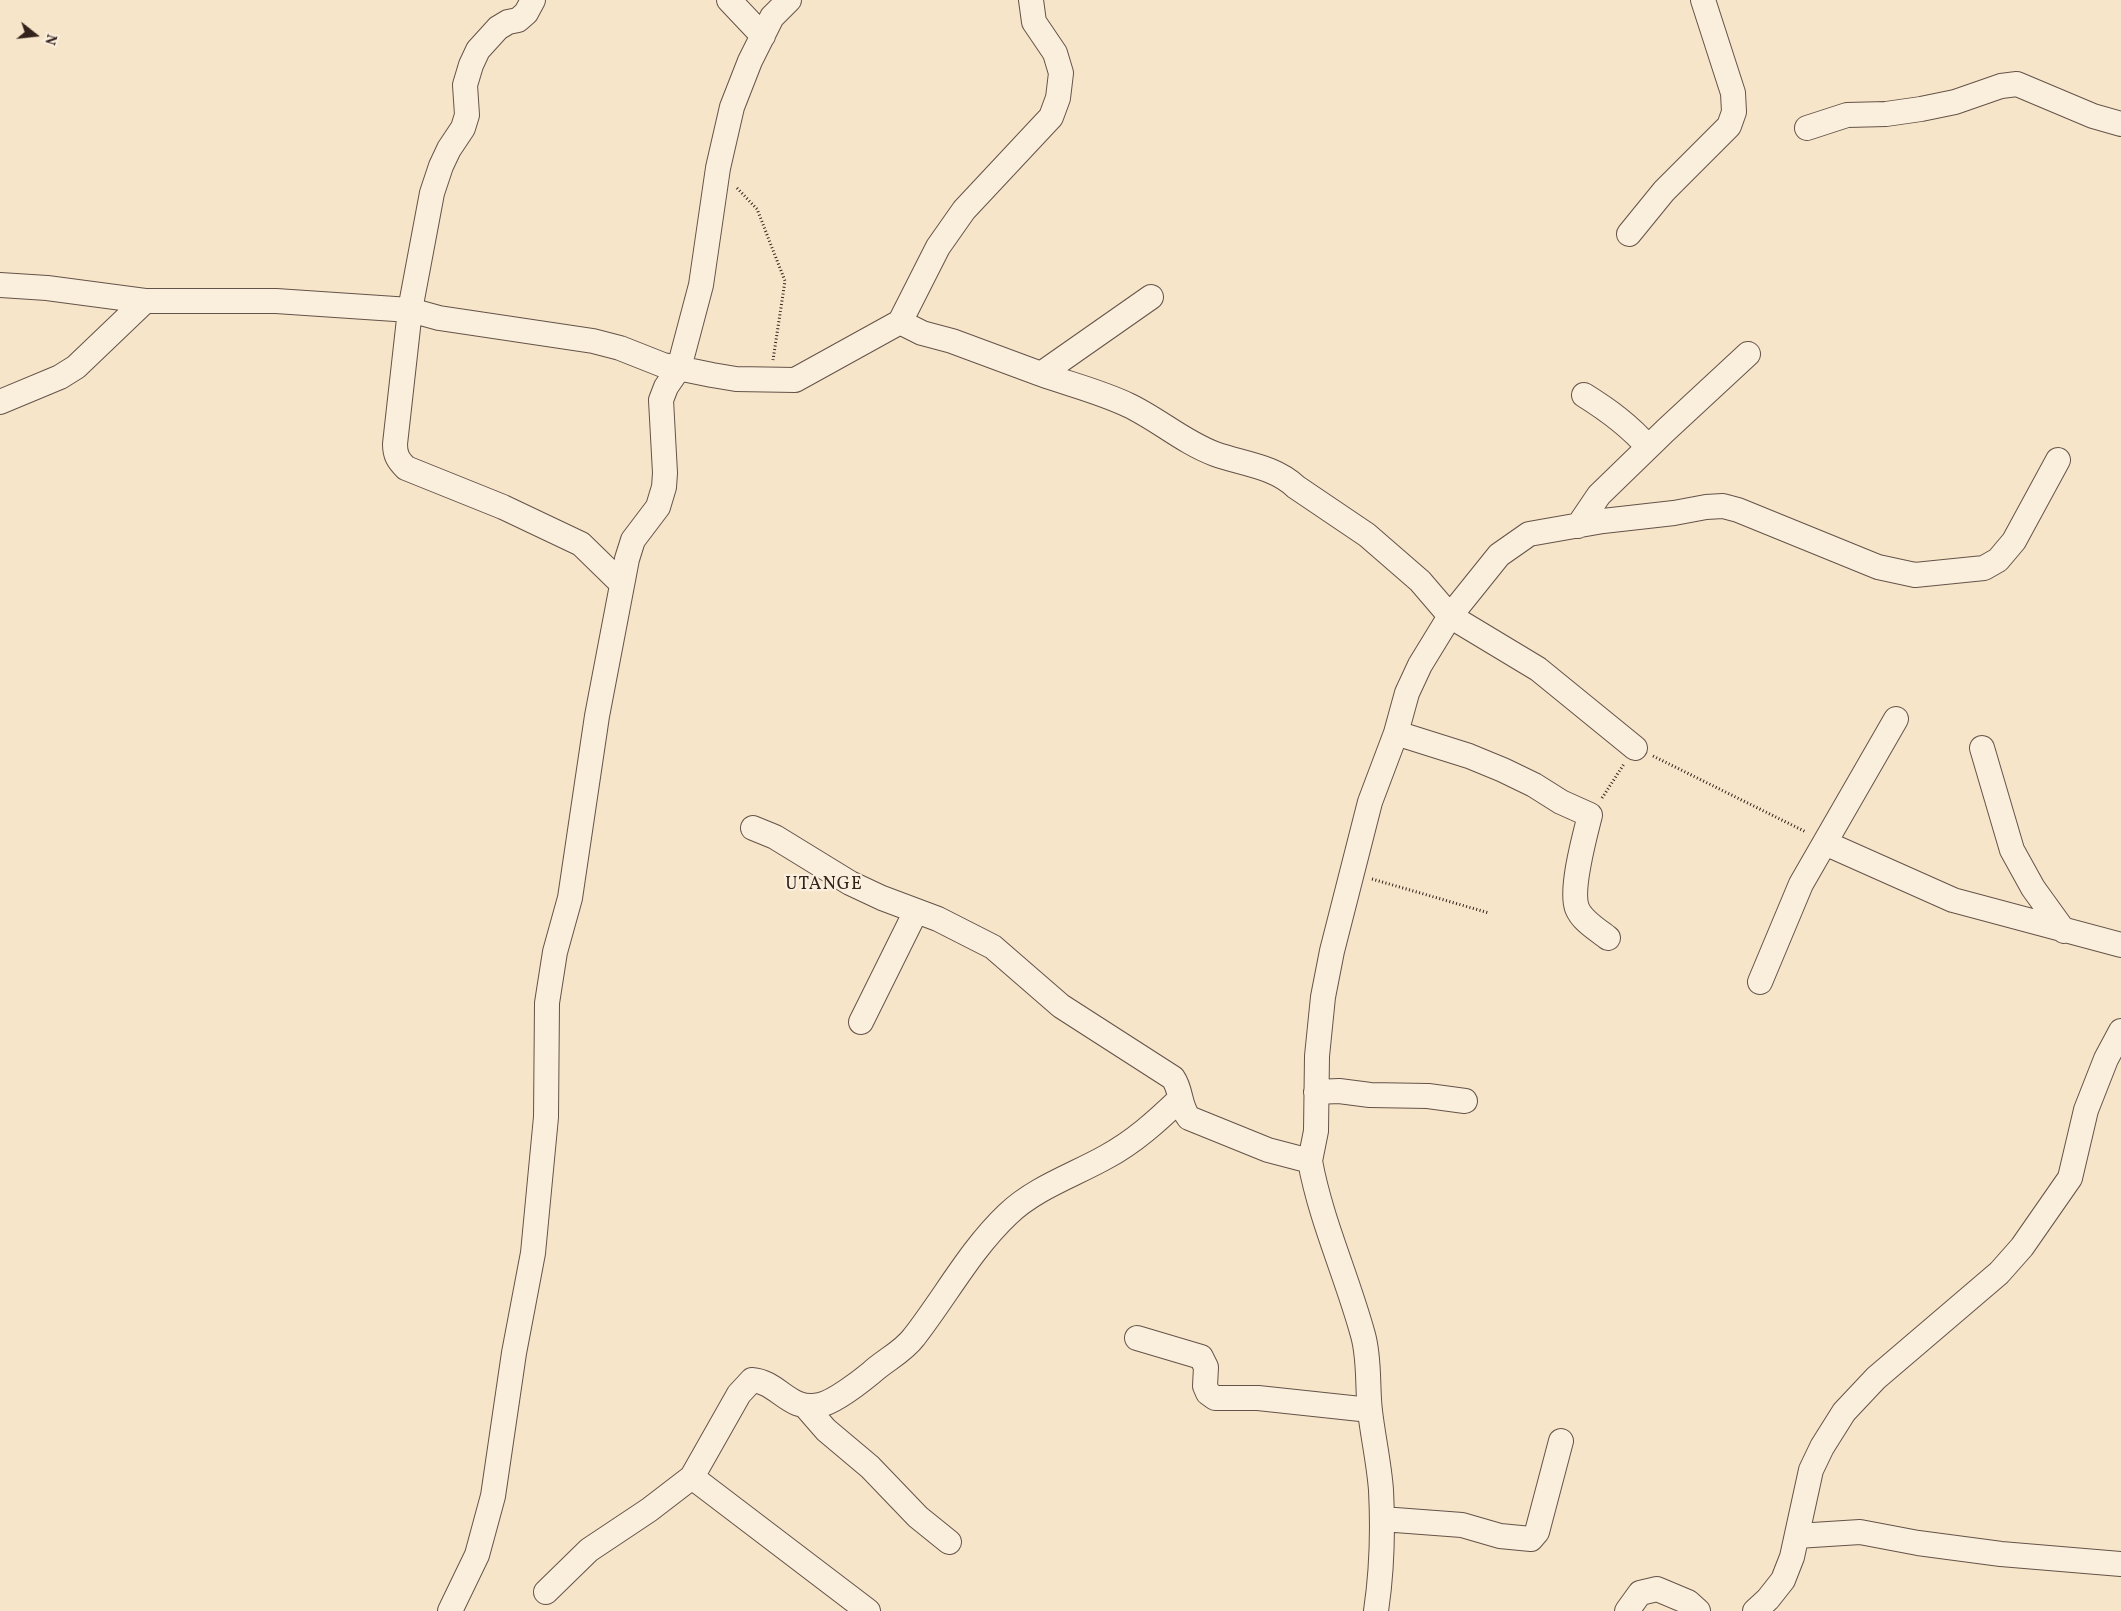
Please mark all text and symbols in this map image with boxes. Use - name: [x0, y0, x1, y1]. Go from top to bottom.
- north arrow: [10, 10, 60, 60]
- text: N: [39, 32, 60, 47]
- district label: UTANGE: [785, 875, 863, 897]

